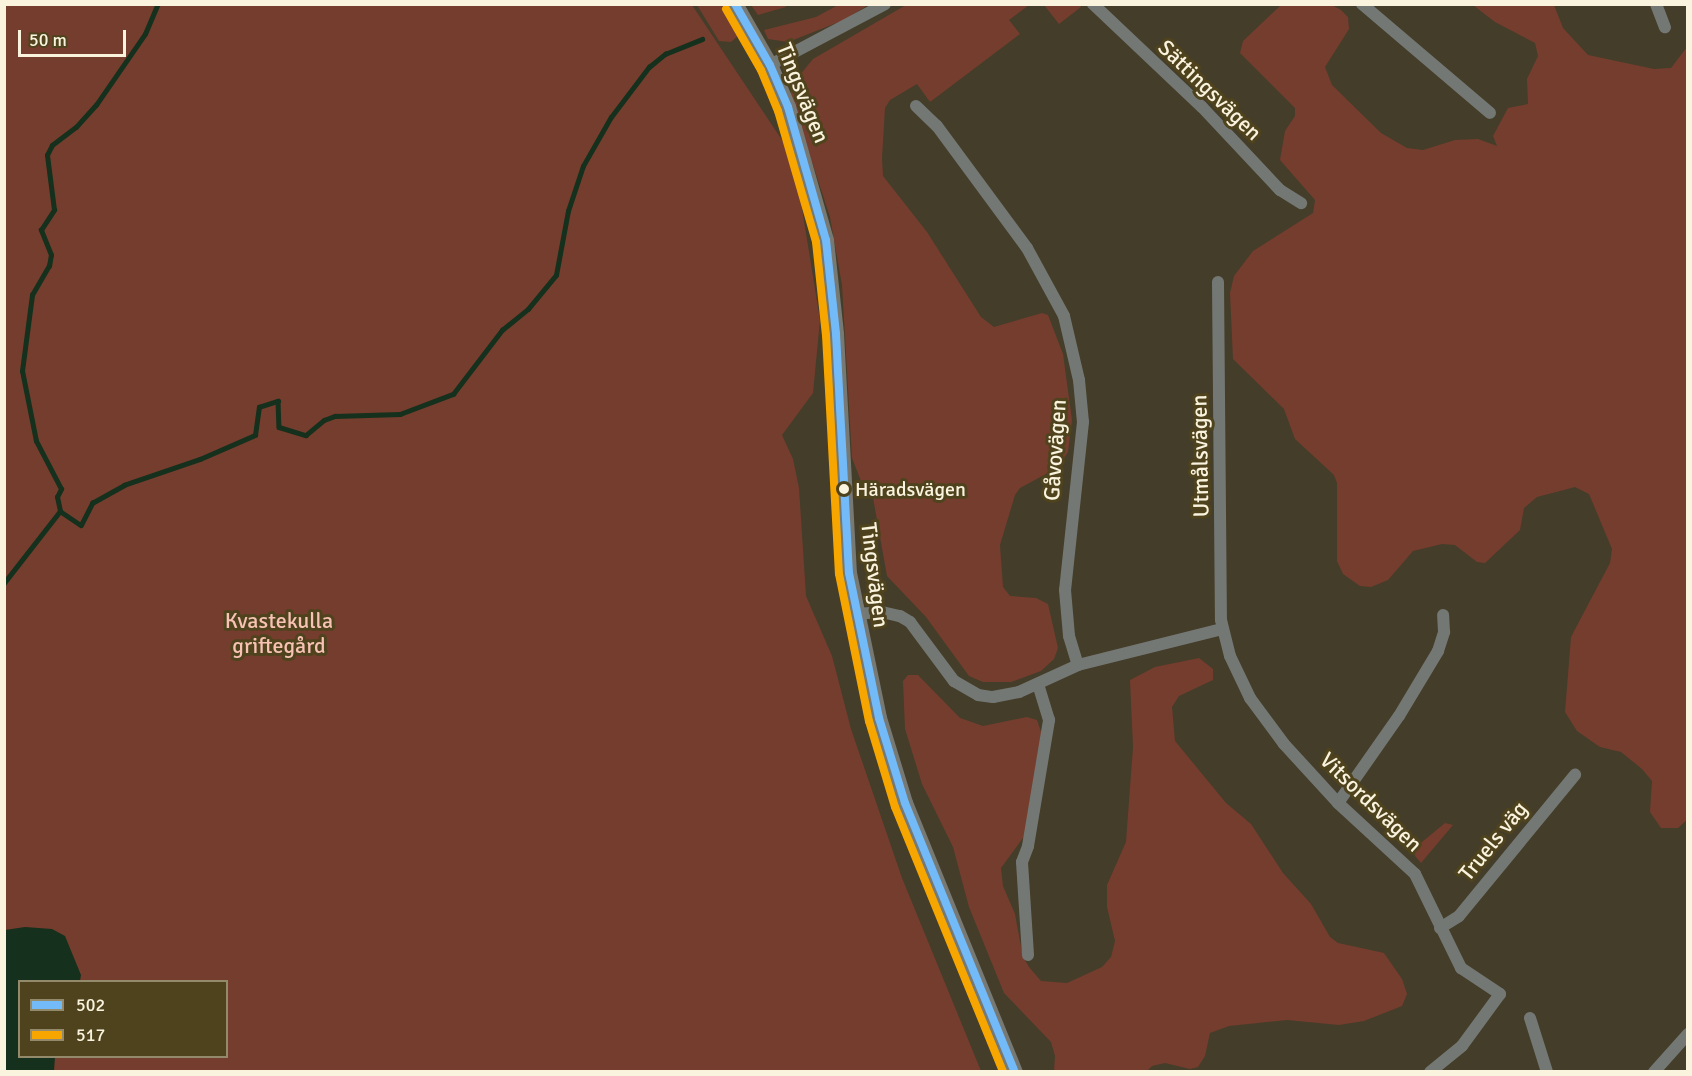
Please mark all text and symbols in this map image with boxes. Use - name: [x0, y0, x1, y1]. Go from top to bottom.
- scale bar: [21, 18, 129, 56]
- text: 50 m: [29, 29, 67, 51]
- street label: Sättingsvägen: [1153, 34, 1267, 146]
- street label: Tingsvägen: [771, 39, 835, 147]
- street label: Utmålsvägen: [1186, 394, 1214, 518]
- street label: Gåvovägen: [1038, 398, 1072, 502]
- place label: Häradsvägen: [855, 477, 966, 501]
- marker: Häradsvägen: [838, 483, 850, 495]
- street label: Tingsvägen: [855, 521, 895, 629]
- park label: Kvastekulla griftegård: [225, 607, 333, 658]
- street label: Vitsordsvägen: [1314, 747, 1428, 857]
- street label: Truels väg: [1453, 796, 1533, 886]
- legend: [18, 980, 228, 1058]
- text: 502: [76, 994, 105, 1016]
- text: 517: [76, 1024, 105, 1046]

